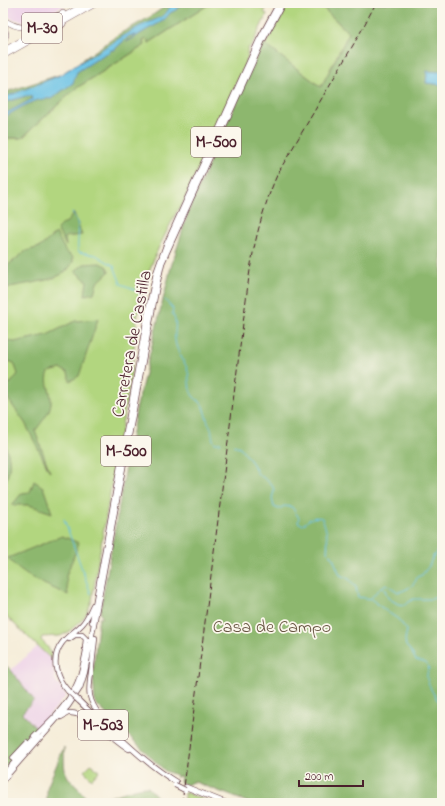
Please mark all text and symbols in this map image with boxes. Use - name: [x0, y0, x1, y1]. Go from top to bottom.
- road number: M-30: [22, 13, 62, 43]
- road number: M-500: [191, 127, 241, 157]
- street label: Carretera de Castilla: [106, 268, 160, 420]
- road number: M-500: [101, 436, 151, 466]
- park label: Casa de Campo: [213, 615, 331, 641]
- road number: M-503: [78, 710, 128, 740]
- scale bar: [299, 762, 363, 788]
- text: 200 m: [305, 768, 334, 786]

